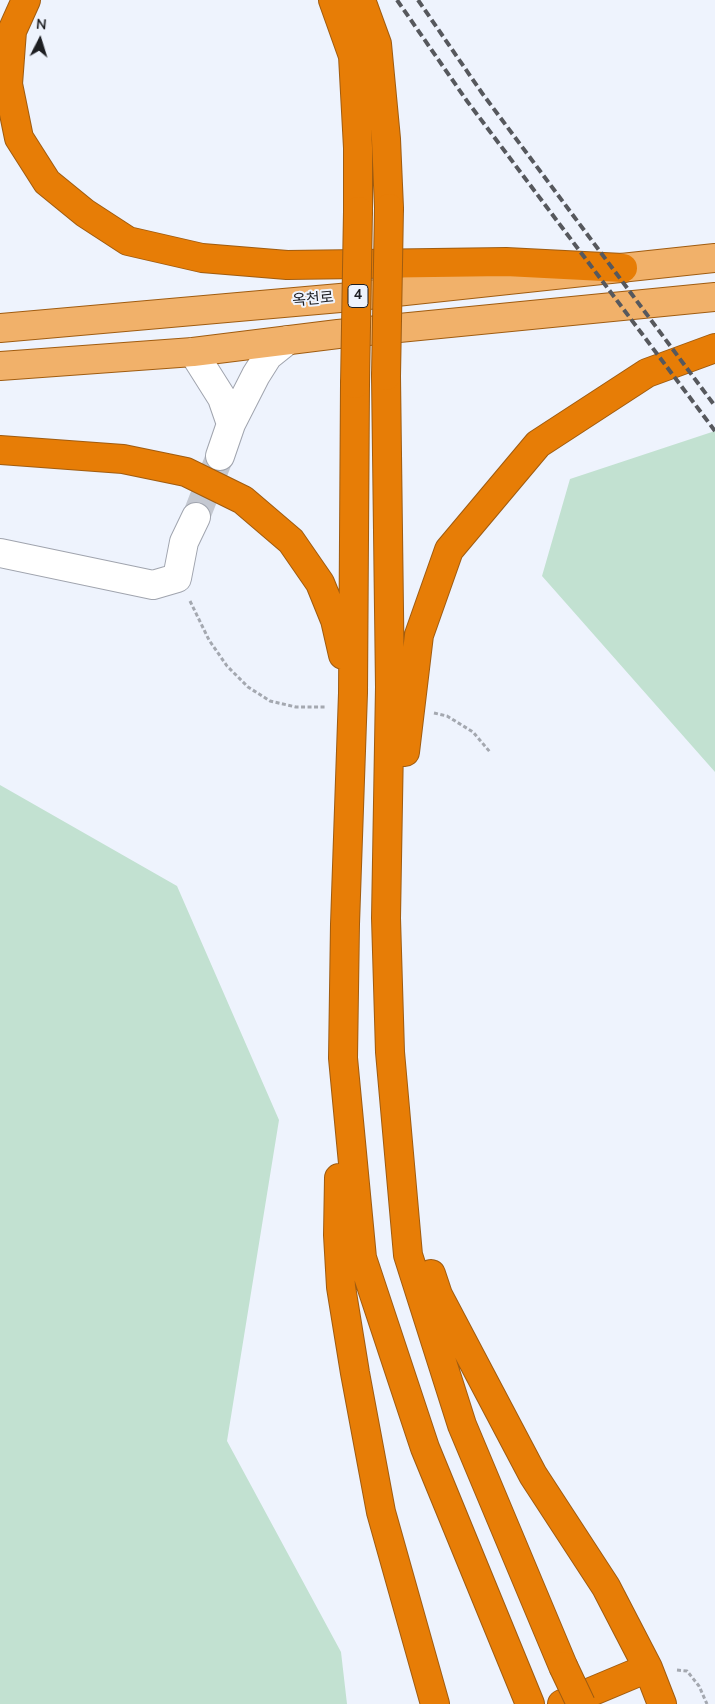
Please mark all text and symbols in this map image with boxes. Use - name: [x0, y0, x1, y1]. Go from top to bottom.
- north arrow: [15, 15, 65, 65]
- text: N: [35, 15, 47, 34]
- road number: 4: [348, 284, 368, 308]
- street label: 옥천로: [292, 289, 334, 311]

